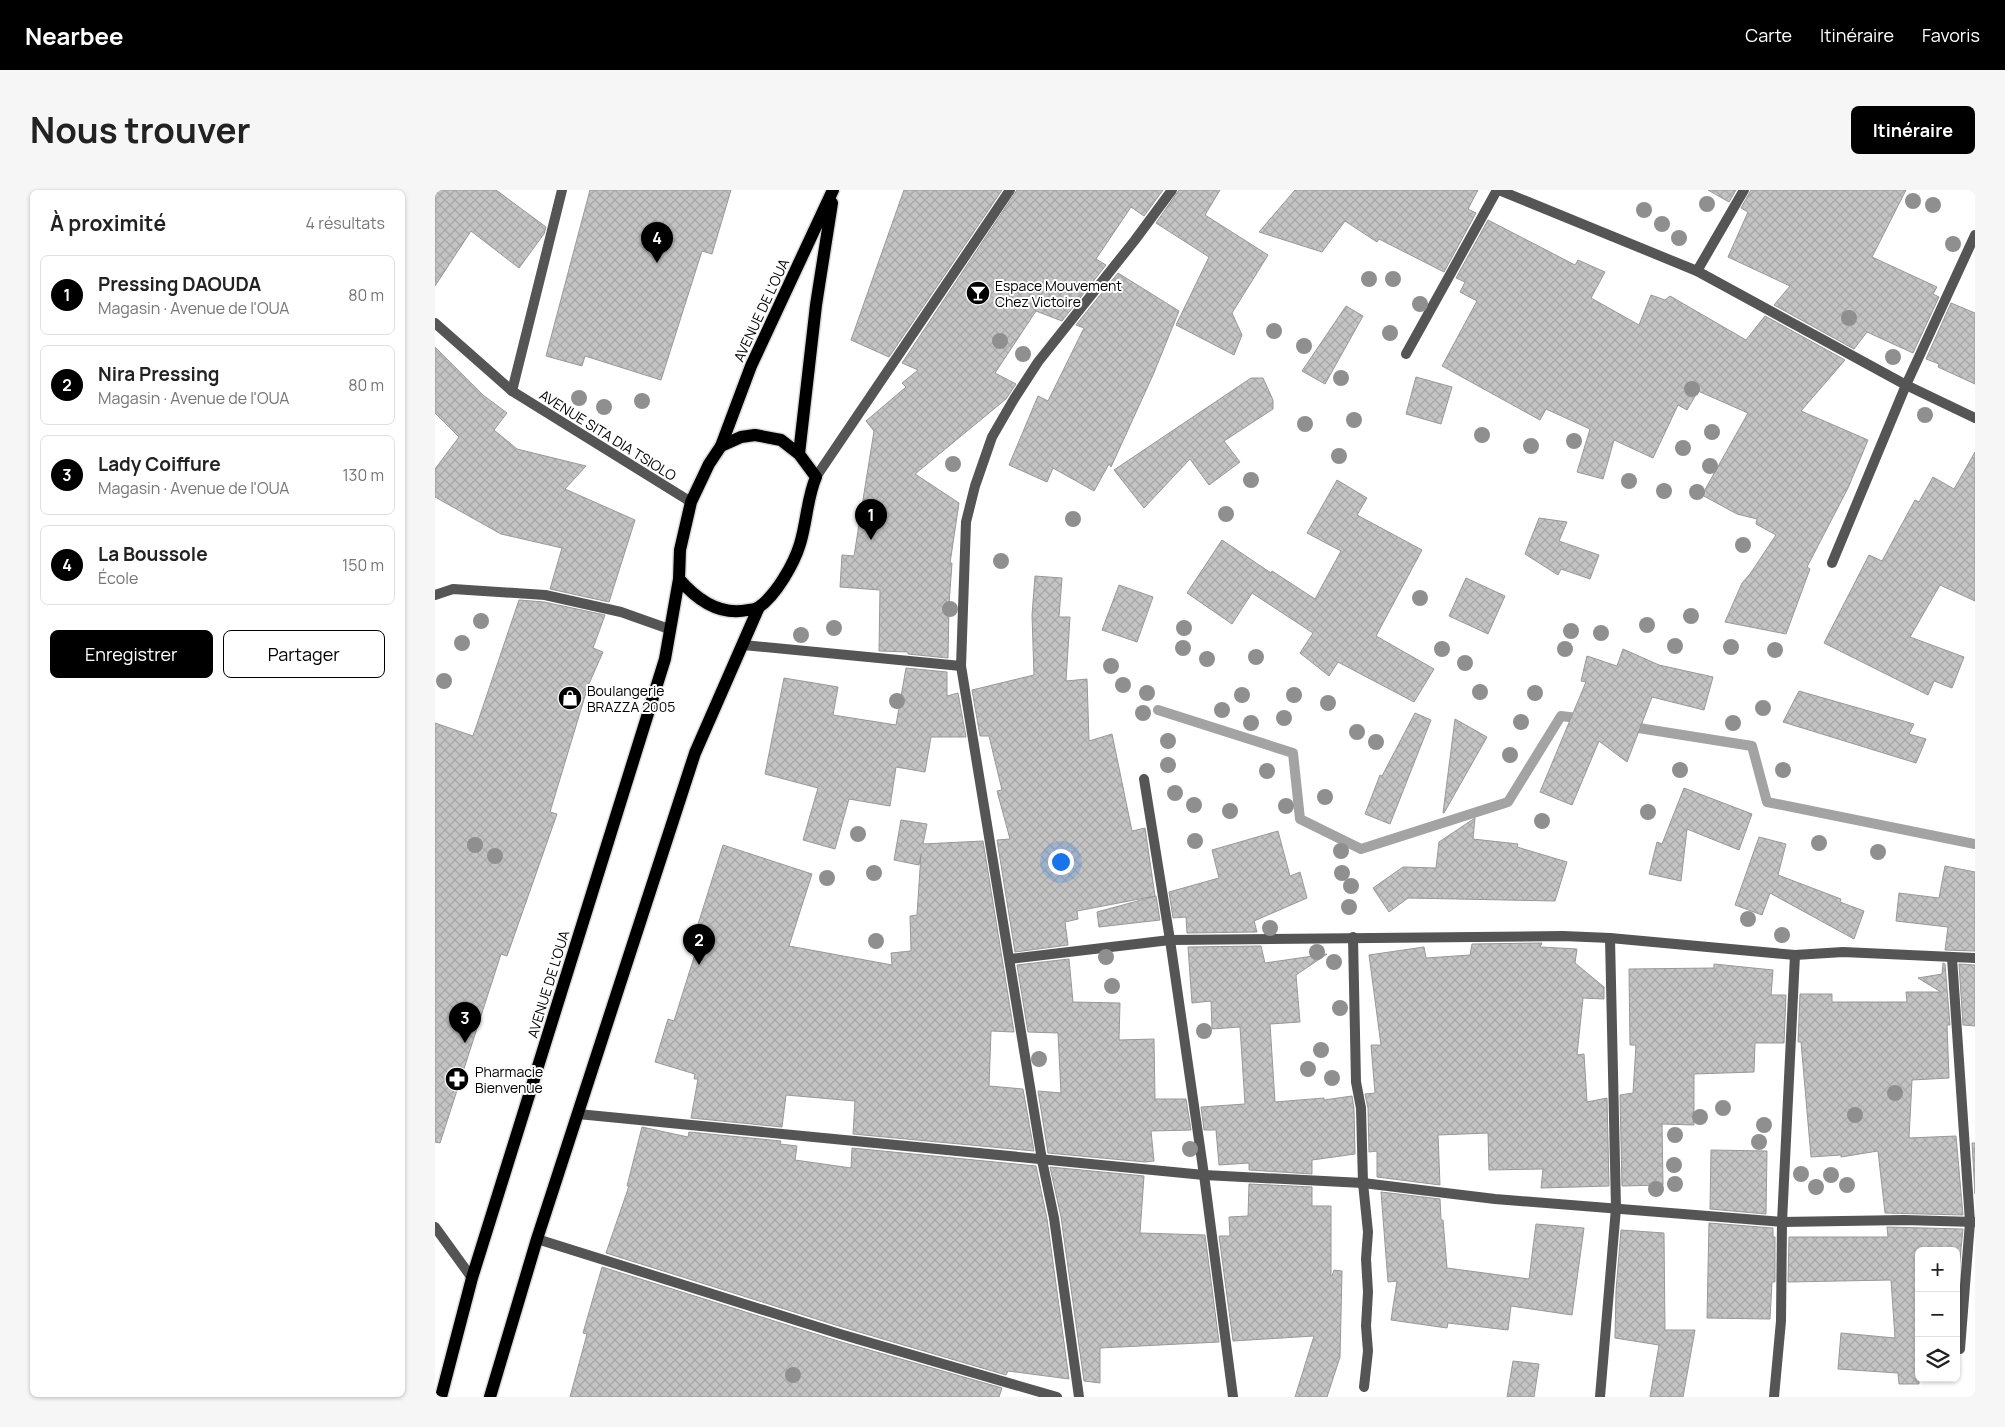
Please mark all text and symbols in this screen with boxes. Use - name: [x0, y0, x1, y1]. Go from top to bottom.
- text: Nearbee: [25, 19, 124, 52]
- text: Carte: [1745, 23, 1792, 47]
- text: Itinéraire: [1820, 23, 1894, 47]
- text: Favoris: [1922, 23, 1980, 47]
- text: Nous trouver: [30, 106, 251, 154]
- button: Itinéraire: [1851, 106, 1975, 154]
- text: À proximité: [50, 209, 166, 237]
- text: 4 résultats: [306, 212, 385, 234]
- pin: 4: [641, 222, 673, 263]
- street label: AVENUE DE L'OUA: [729, 255, 793, 365]
- text: Pressing DAOUDA: [98, 271, 261, 297]
- place label: Espace Mouvement Chez Victoire: [995, 276, 1122, 311]
- bar icon: Espace Mouvement Chez Victoire: [965, 280, 991, 306]
- text: 1: [63, 284, 71, 306]
- text: 80 m: [348, 284, 384, 306]
- text: Magasin · Avenue de l'OUA: [98, 297, 290, 319]
- text: Nira Pressing: [98, 361, 220, 387]
- text: 2: [62, 374, 72, 396]
- text: 80 m: [348, 374, 384, 396]
- street label: AVENUE SITA DIA TSIOLO: [536, 385, 680, 485]
- text: Magasin · Avenue de l'OUA: [98, 387, 290, 409]
- text: Lady Coiffure: [98, 451, 221, 477]
- text: 3: [62, 464, 72, 486]
- text: 130 m: [342, 464, 384, 486]
- text: Magasin · Avenue de l'OUA: [98, 477, 290, 499]
- pin: 1: [855, 499, 887, 540]
- text: La Boussole: [98, 541, 208, 567]
- text: 4: [62, 554, 72, 576]
- text: 150 m: [342, 554, 384, 576]
- text: École: [98, 567, 138, 589]
- button: Enregistrer: [50, 630, 213, 678]
- button: Partager: [223, 630, 385, 678]
- place label: Boulangerie BRAZZA 2005: [587, 681, 675, 716]
- shop icon: Boulangerie BRAZZA 2005: [557, 685, 583, 711]
- your location: [1048, 849, 1074, 875]
- pin: 2: [683, 924, 715, 965]
- street label: AVENUE DE L'OUA: [523, 928, 573, 1040]
- pin: 3: [449, 1002, 481, 1043]
- place label: Pharmacie Bienvenue: [475, 1062, 543, 1097]
- pharmacy icon: Pharmacie Bienvenue: [444, 1066, 470, 1092]
- map controls: [1915, 1247, 1960, 1382]
- button: +: [1915, 1247, 1960, 1292]
- button: −: [1915, 1292, 1960, 1337]
- button: layers: [1915, 1337, 1960, 1382]

